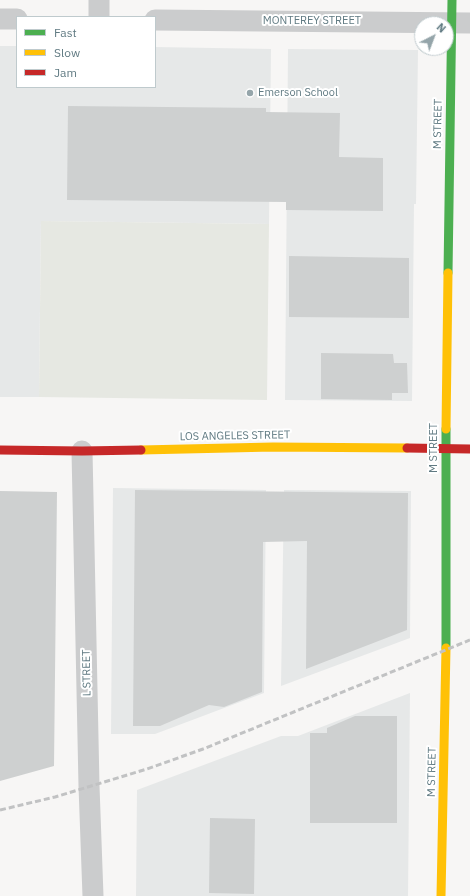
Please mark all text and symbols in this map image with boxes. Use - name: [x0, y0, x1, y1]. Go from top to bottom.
- street label: MONTEREY STREET: [263, 14, 361, 28]
- legend: [16, 16, 156, 88]
- north arrow: [414, 16, 454, 56]
- text: N: [434, 20, 449, 36]
- text: Fast: [54, 25, 77, 40]
- text: Slow: [54, 45, 80, 60]
- text: Jam: [54, 65, 77, 80]
- place label: Emerson School: [258, 86, 338, 100]
- marker: Emerson School: [245, 88, 255, 98]
- street label: M STREET: [431, 99, 445, 149]
- street label: M STREET: [427, 423, 441, 473]
- street label: LOS ANGELES STREET: [180, 428, 290, 444]
- street label: L STREET: [80, 649, 94, 697]
- street label: M STREET: [425, 747, 439, 797]

